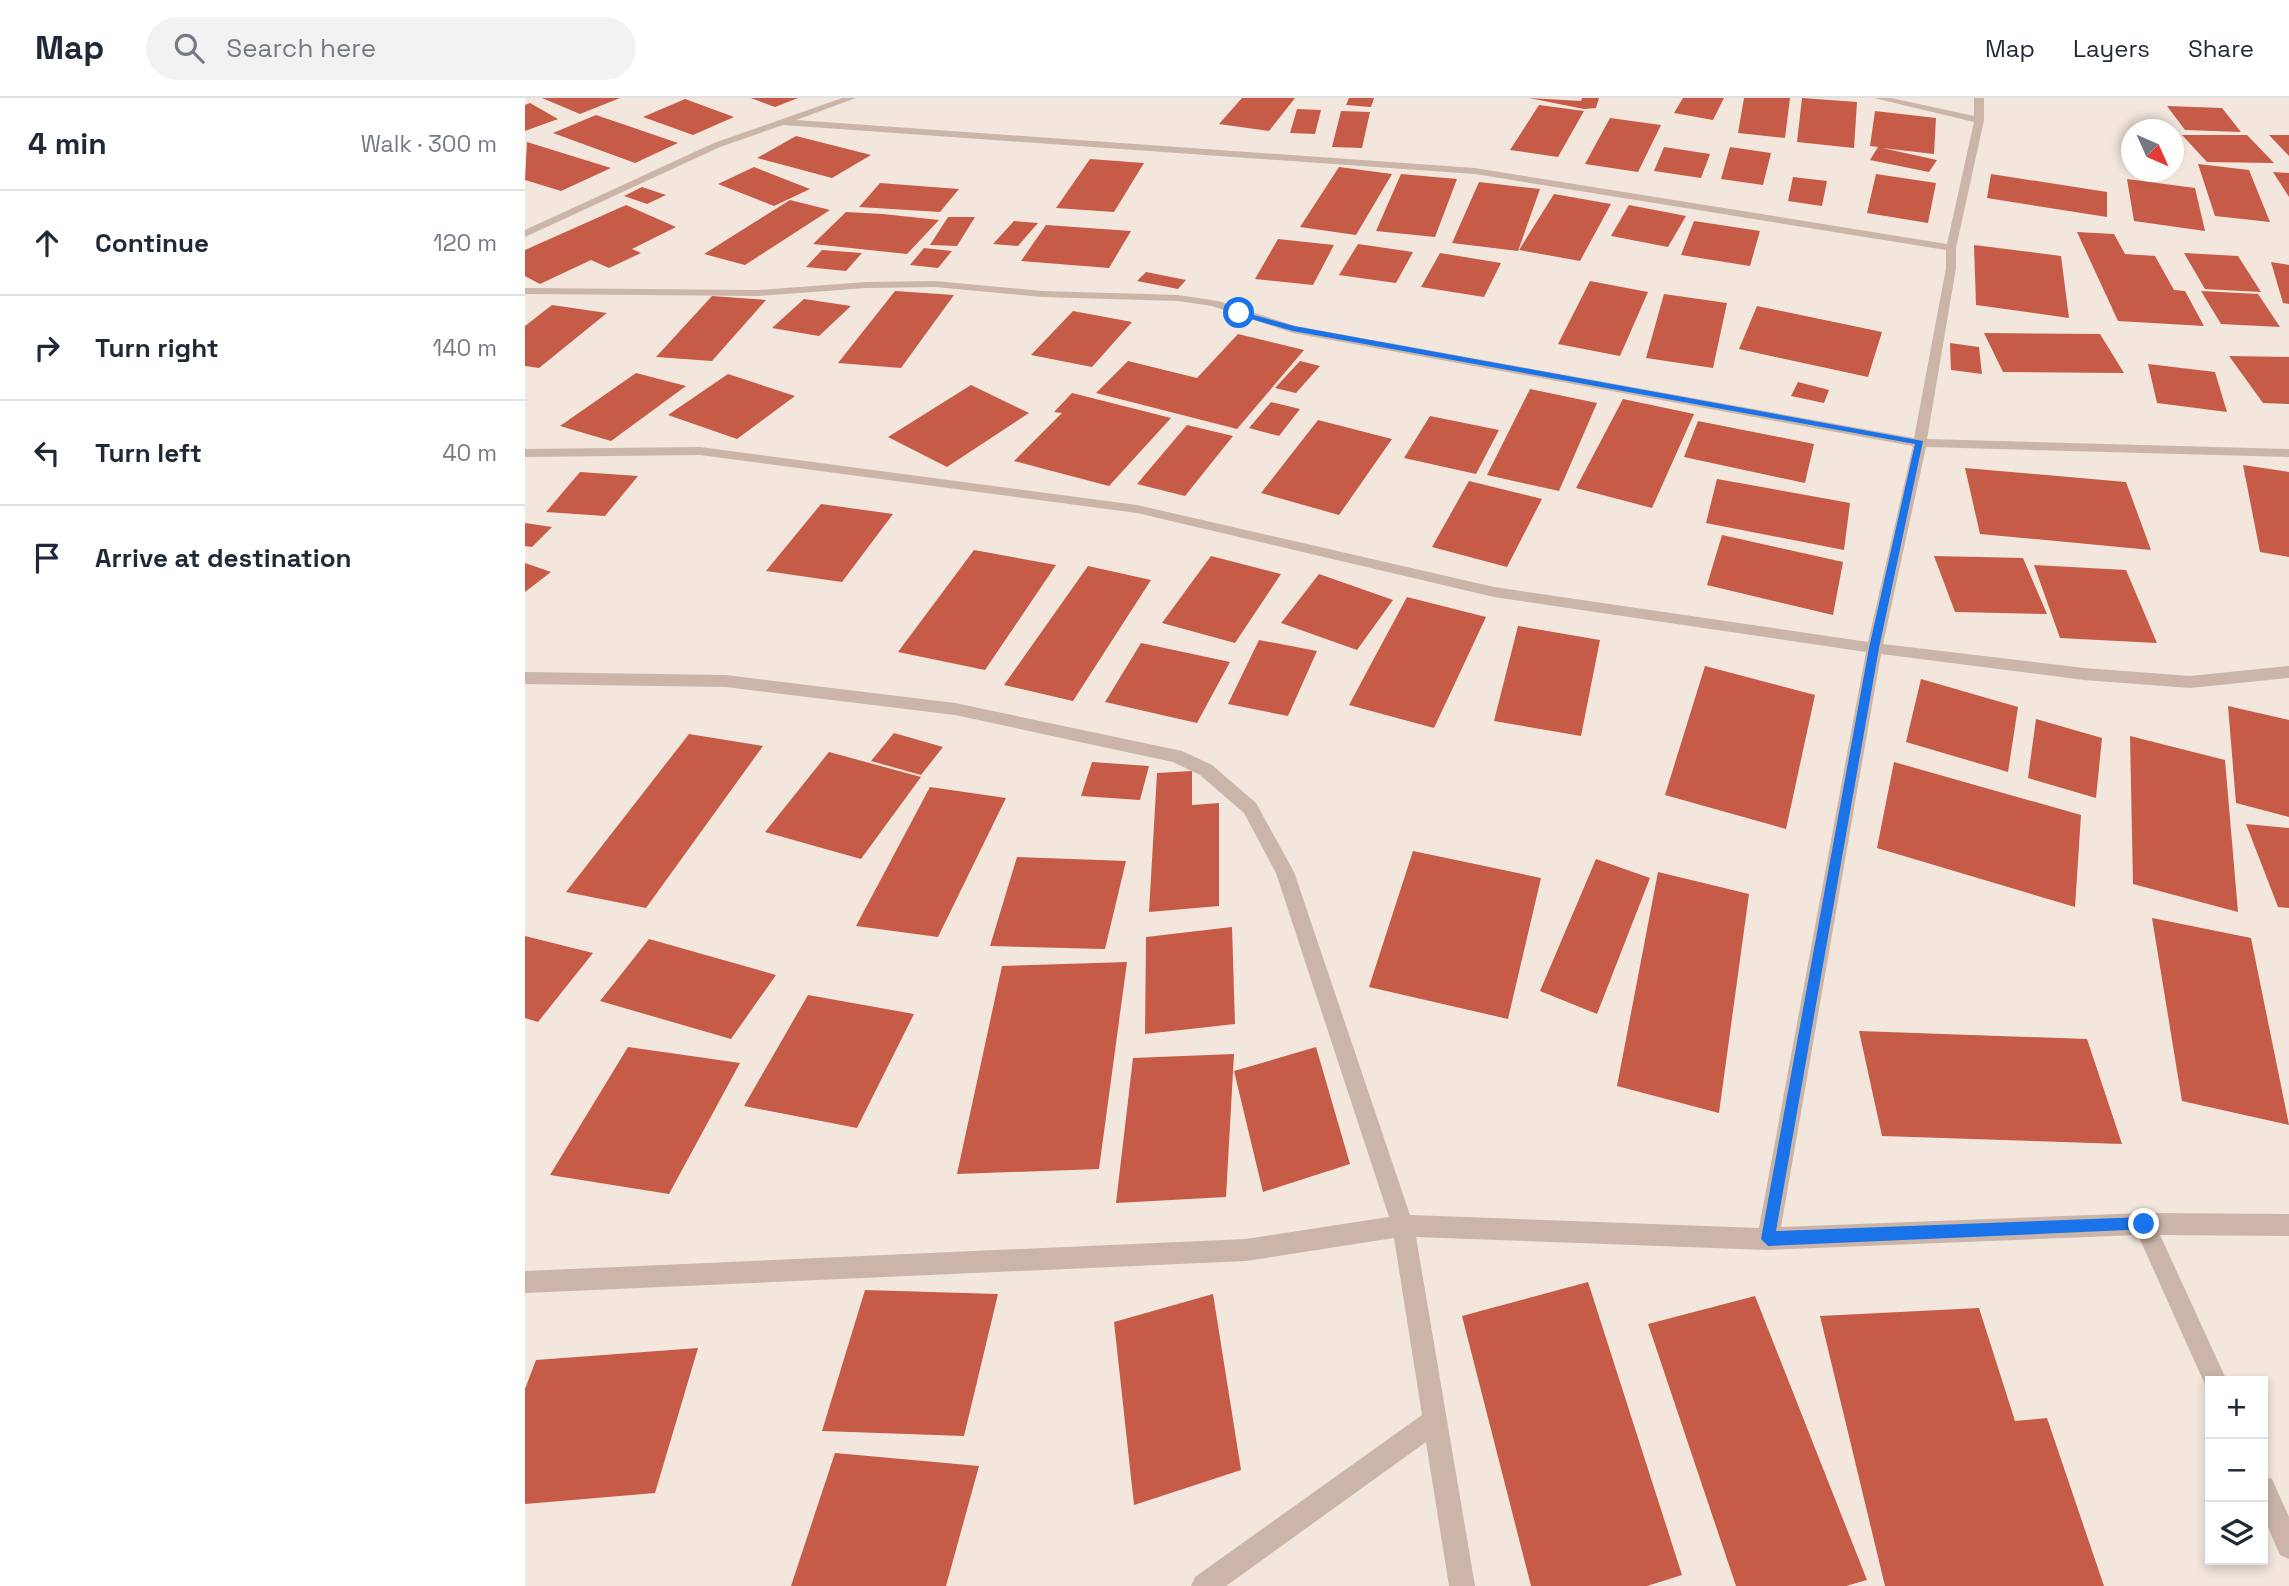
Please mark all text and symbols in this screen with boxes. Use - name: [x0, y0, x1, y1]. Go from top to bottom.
- search box: [146, 17, 636, 80]
- text: Map: [35, 27, 104, 69]
- icon: search: [170, 29, 208, 67]
- text: Search here: [226, 31, 376, 65]
- text: Map: [1985, 33, 2035, 64]
- text: Layers: [2073, 33, 2150, 64]
- text: Share: [2188, 33, 2254, 64]
- north arrow: [2121, 119, 2184, 182]
- text: 4 min: [28, 124, 107, 163]
- text: Walk · 300 m: [361, 129, 497, 159]
- icon: ahead: [28, 224, 66, 262]
- text: Continue: [95, 226, 209, 260]
- text: 120 m: [433, 228, 497, 258]
- route start: [1223, 297, 1254, 328]
- icon: right: [28, 329, 66, 367]
- text: Turn right: [95, 331, 219, 365]
- text: 140 m: [433, 333, 497, 363]
- icon: left: [28, 434, 66, 472]
- text: Turn left: [95, 436, 202, 470]
- text: 40 m: [442, 438, 497, 468]
- icon: arrive: [28, 539, 66, 577]
- text: Arrive at destination: [95, 541, 352, 575]
- route end: [2128, 1208, 2159, 1239]
- map controls: [2205, 1376, 2268, 1565]
- button: +: [2205, 1376, 2268, 1439]
- button: −: [2205, 1439, 2268, 1502]
- button: layers: [2205, 1502, 2268, 1565]

